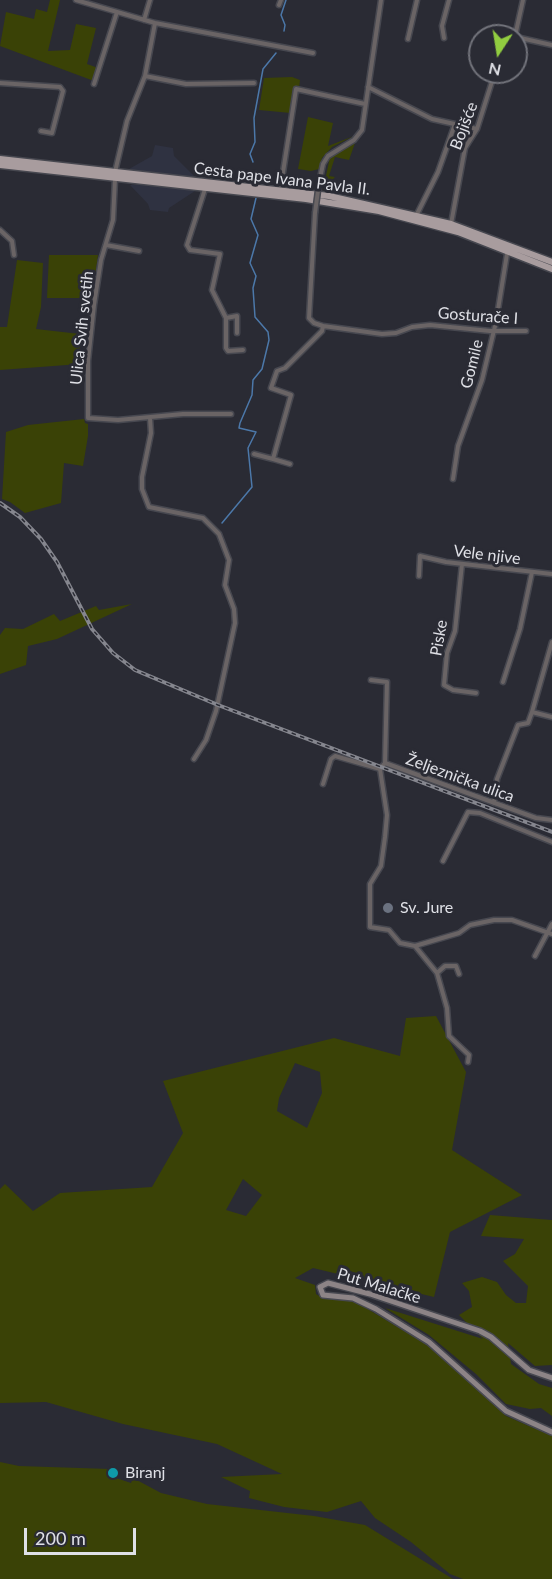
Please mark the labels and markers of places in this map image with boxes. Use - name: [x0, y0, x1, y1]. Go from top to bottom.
- place label: Sv. Jure: [400, 898, 453, 918]
- marker: Sv. Jure: [381, 901, 395, 915]
- place label: Biranj: [125, 1463, 165, 1483]
- marker: Biranj: [106, 1466, 120, 1480]

